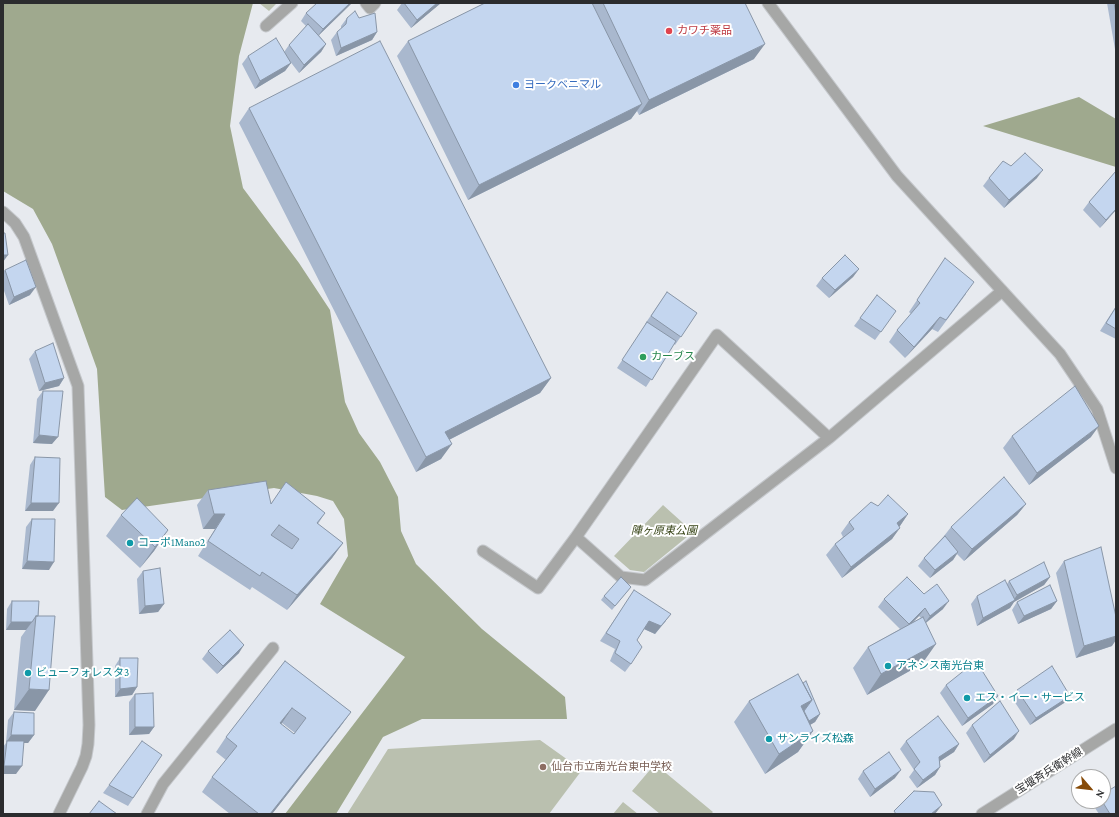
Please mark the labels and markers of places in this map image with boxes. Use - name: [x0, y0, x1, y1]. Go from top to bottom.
- place label: カワチ薬品: [677, 24, 732, 38]
- marker: カワチ薬品: [664, 26, 674, 36]
- place label: ヨークベニマル: [524, 78, 601, 92]
- marker: ヨークベニマル: [511, 80, 521, 90]
- place label: カーブス: [651, 350, 695, 364]
- marker: カーブス: [638, 352, 648, 362]
- place label: コーポ1Mano2: [138, 536, 205, 550]
- marker: コーポ1Mano2: [125, 538, 135, 548]
- place label: アネシス南光台東: [896, 659, 984, 673]
- marker: アネシス南光台東: [883, 661, 893, 671]
- place label: ビューフォレスタ3: [36, 666, 129, 680]
- marker: ビューフォレスタ3: [23, 668, 33, 678]
- place label: エス・イー・サービス: [975, 691, 1085, 705]
- marker: エス・イー・サービス: [962, 693, 972, 703]
- place label: サンライズ松森: [777, 732, 854, 746]
- marker: サンライズ松森: [764, 734, 774, 744]
- place label: 仙台市立南光台東中学校: [551, 760, 672, 774]
- marker: 仙台市立南光台東中学校: [538, 762, 548, 772]

